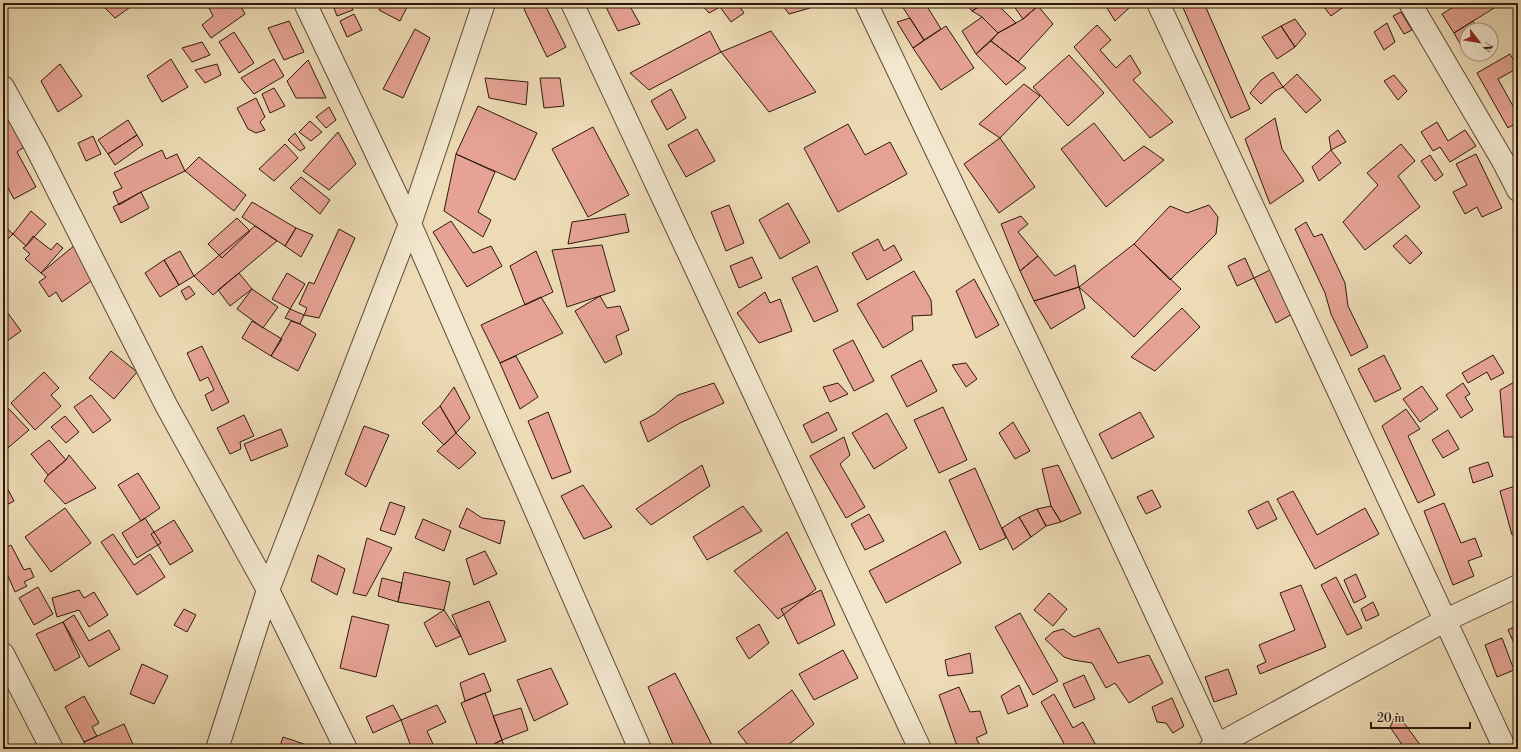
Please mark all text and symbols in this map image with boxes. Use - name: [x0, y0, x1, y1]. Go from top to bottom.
- north arrow: [1459, 22, 1499, 62]
- text: N: [1478, 39, 1495, 54]
- scale bar: [1371, 704, 1470, 730]
- text: 20 m: [1377, 711, 1405, 726]

